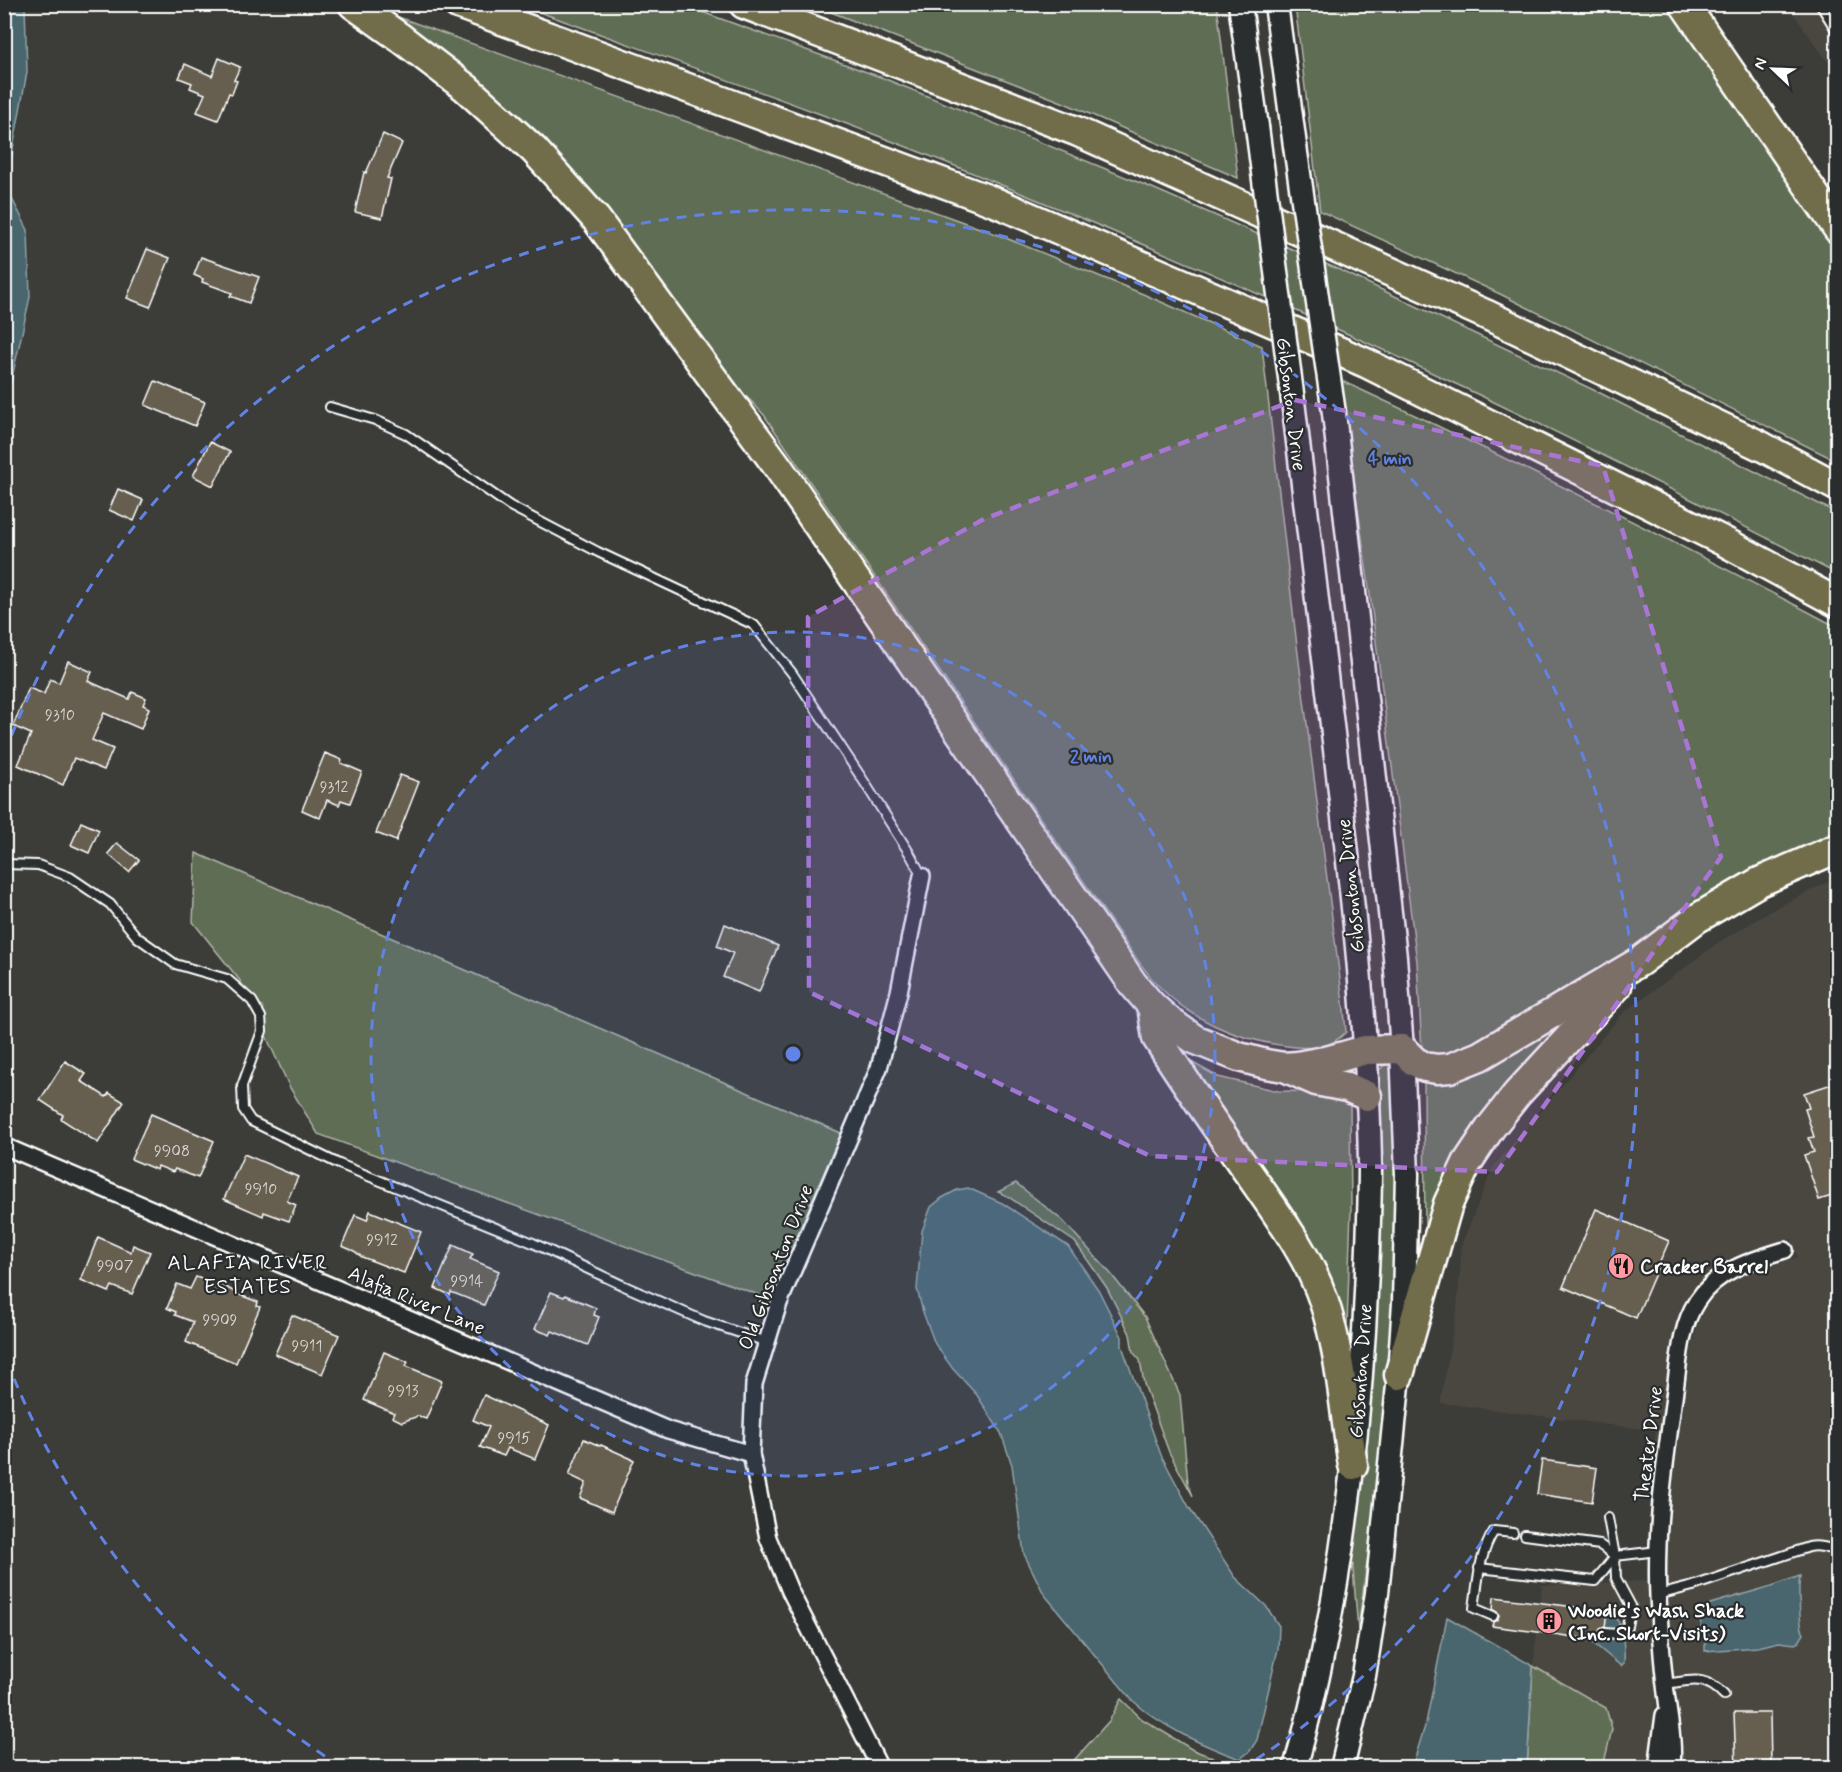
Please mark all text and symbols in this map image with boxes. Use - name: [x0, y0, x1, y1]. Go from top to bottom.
- north arrow: [1743, 39, 1803, 99]
- text: N: [1749, 55, 1772, 73]
- street label: Gibsonton Drive: [1269, 336, 1312, 473]
- text: 4 min: [1368, 447, 1412, 471]
- house number: 9310: [45, 705, 75, 726]
- text: 2 min: [1070, 745, 1112, 769]
- house number: 9312: [320, 777, 348, 798]
- street label: Gibsonton Drive: [1331, 817, 1372, 954]
- centre of rings: [783, 1044, 803, 1064]
- house number: 9908: [154, 1141, 190, 1162]
- house number: 9910: [245, 1179, 277, 1200]
- street label: Old Gibsonton Drive: [732, 1181, 820, 1354]
- house number: 9912: [366, 1230, 398, 1251]
- district label: ALAFIA RIVER ESTATES: [167, 1249, 329, 1301]
- restaurant icon: Cracker Barrel: [1606, 1251, 1636, 1281]
- place label: Cracker Barrel: [1640, 1254, 1768, 1281]
- house number: 9907: [97, 1256, 134, 1277]
- street label: Alafia River Lane: [344, 1260, 489, 1342]
- house number: 9914: [451, 1271, 483, 1292]
- street label: Gibsonton Drive: [1343, 1303, 1380, 1439]
- house number: 9909: [203, 1310, 238, 1331]
- house number: 9911: [292, 1336, 322, 1357]
- house number: 9913: [388, 1381, 418, 1402]
- street label: Theater Drive: [1629, 1385, 1670, 1504]
- house number: 9915: [497, 1428, 531, 1449]
- place label: Woodie's Wash Shack (Inc. Short-Visits): [1567, 1598, 1744, 1648]
- building icon: Woodie's Wash Shack (Inc. Short-Visits): [1534, 1606, 1564, 1636]

